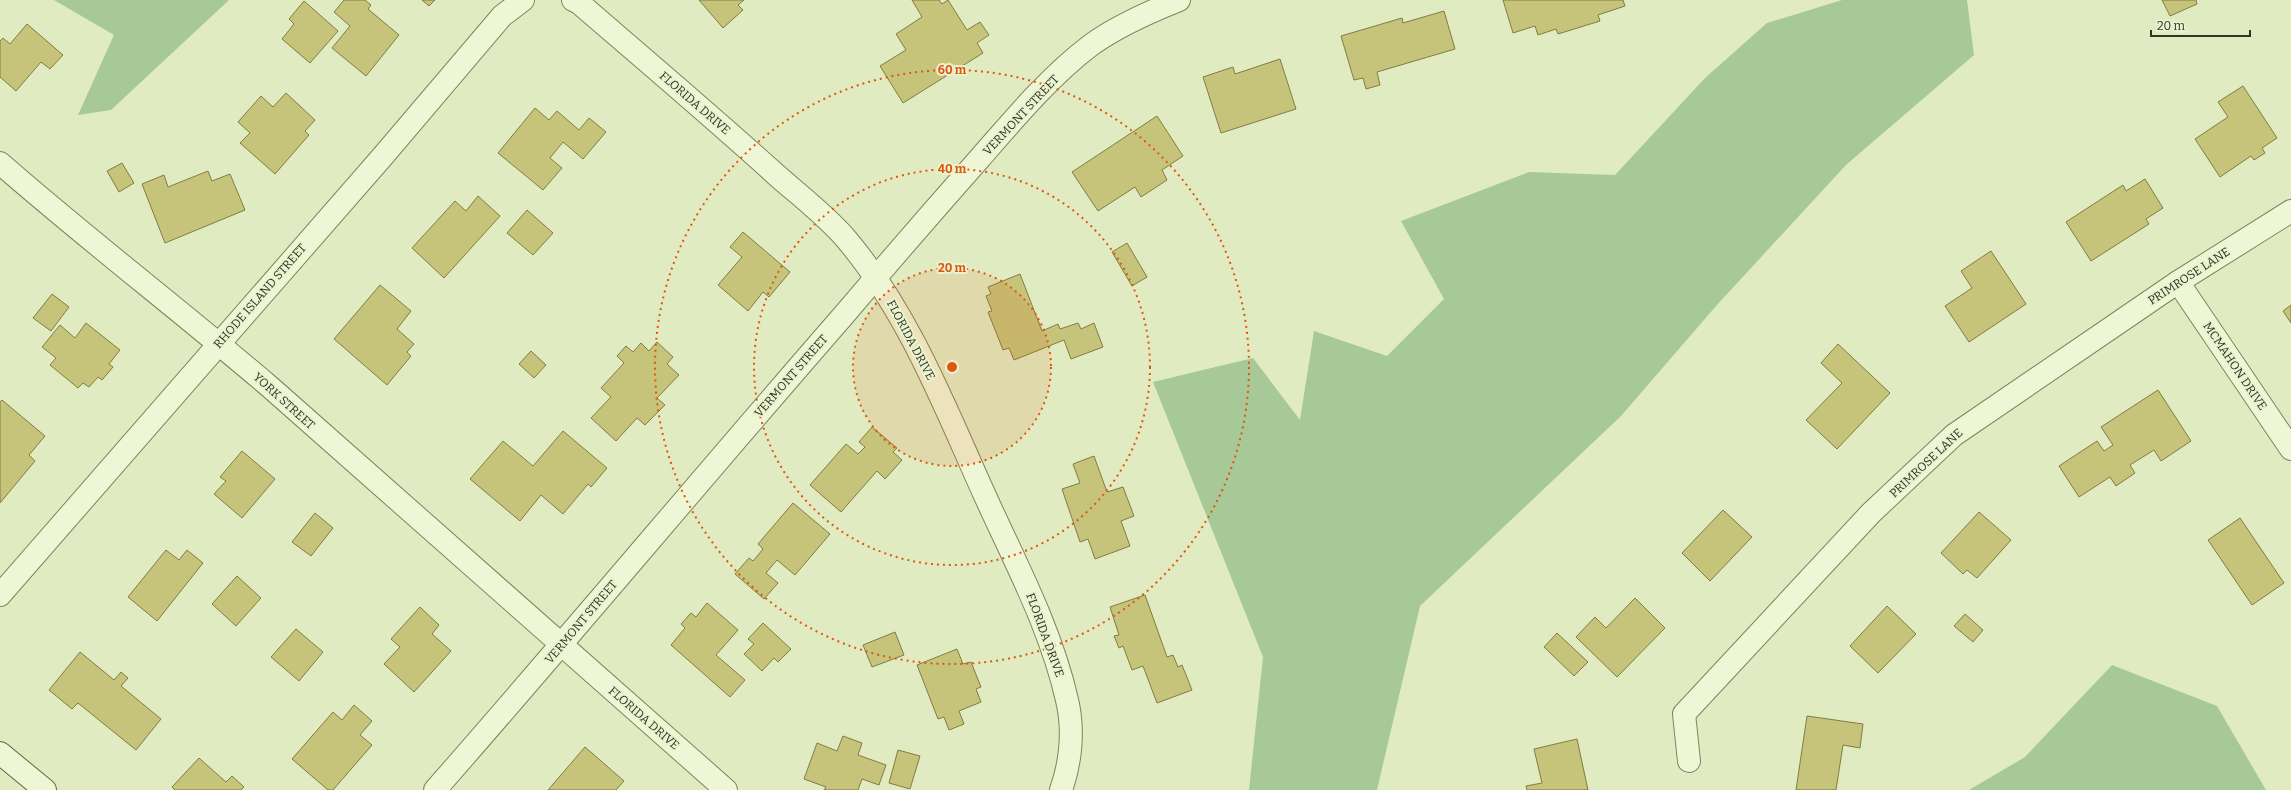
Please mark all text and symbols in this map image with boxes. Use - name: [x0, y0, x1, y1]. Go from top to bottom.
- scale bar: [2151, 12, 2250, 38]
- text: 20 m: [2157, 19, 2186, 33]
- text: 60 m: [938, 63, 967, 77]
- street label: FLORIDA DRIVE: [657, 69, 733, 137]
- street label: VERMONT STREET: [980, 72, 1062, 158]
- text: 40 m: [938, 162, 967, 176]
- street label: RHODE ISLAND STREET: [211, 241, 309, 351]
- street label: PRIMROSE LANE: [2146, 244, 2232, 308]
- text: 20 m: [938, 261, 967, 275]
- street label: FLORIDA DRIVE: [884, 297, 938, 383]
- street label: MCMAHON DRIVE: [2200, 319, 2270, 413]
- street label: VERMONT STREET: [751, 332, 831, 420]
- centre of rings: [945, 360, 959, 374]
- street label: YORK STREET: [250, 370, 318, 432]
- street label: PRIMROSE LANE: [1887, 426, 1965, 500]
- street label: VERMONT STREET: [542, 577, 620, 667]
- street label: FLORIDA DRIVE: [1023, 591, 1067, 679]
- street label: FLORIDA DRIVE: [606, 684, 682, 752]

